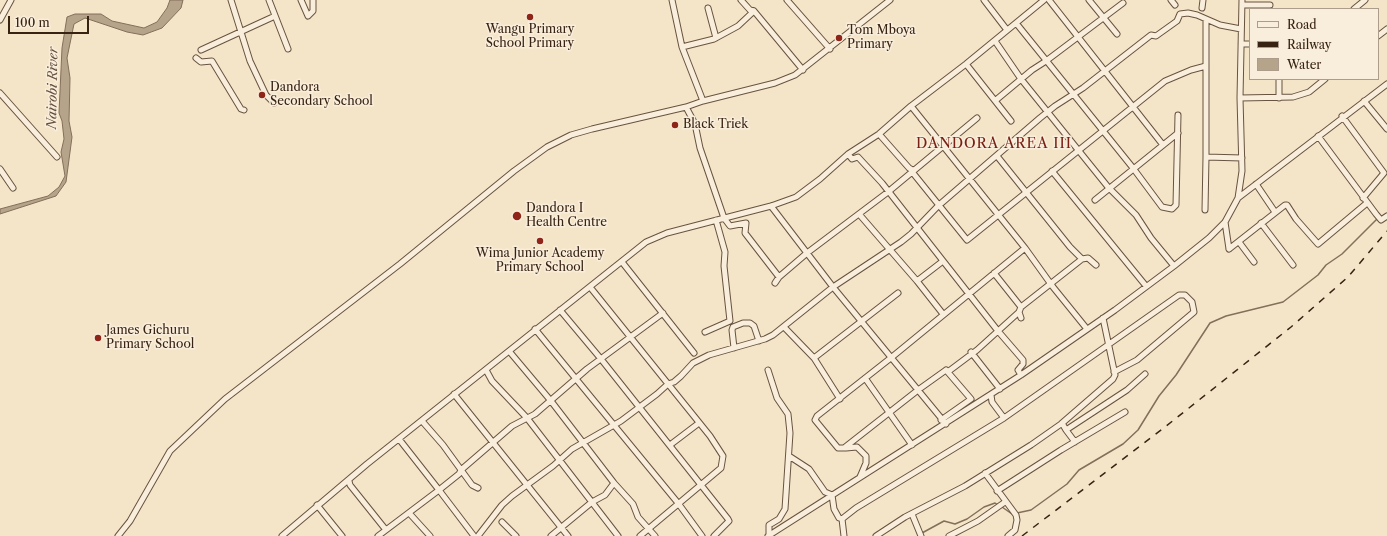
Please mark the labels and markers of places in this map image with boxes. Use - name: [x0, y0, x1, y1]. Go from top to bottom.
- marker: Wangu Primary School Primary: [525, 12, 535, 22]
- place label: Wangu Primary School Primary: [486, 23, 574, 51]
- place label: Tom Mboya Primary: [847, 24, 916, 52]
- marker: Tom Mboya Primary: [834, 33, 844, 43]
- place label: Dandora Secondary School: [270, 81, 373, 109]
- marker: Dandora Secondary School: [257, 90, 267, 100]
- place label: Black Triek: [683, 118, 748, 132]
- marker: Black Triek: [670, 120, 680, 130]
- place label: Dandora I Health Centre: [526, 202, 607, 230]
- marker: Dandora I Health Centre: [511, 210, 523, 222]
- marker: Wima Junior Academy Primary School: [535, 236, 545, 246]
- place label: Wima Junior Academy Primary School: [476, 247, 604, 275]
- place label: James Gichuru Primary School: [106, 324, 194, 352]
- marker: James Gichuru Primary School: [93, 333, 103, 343]

